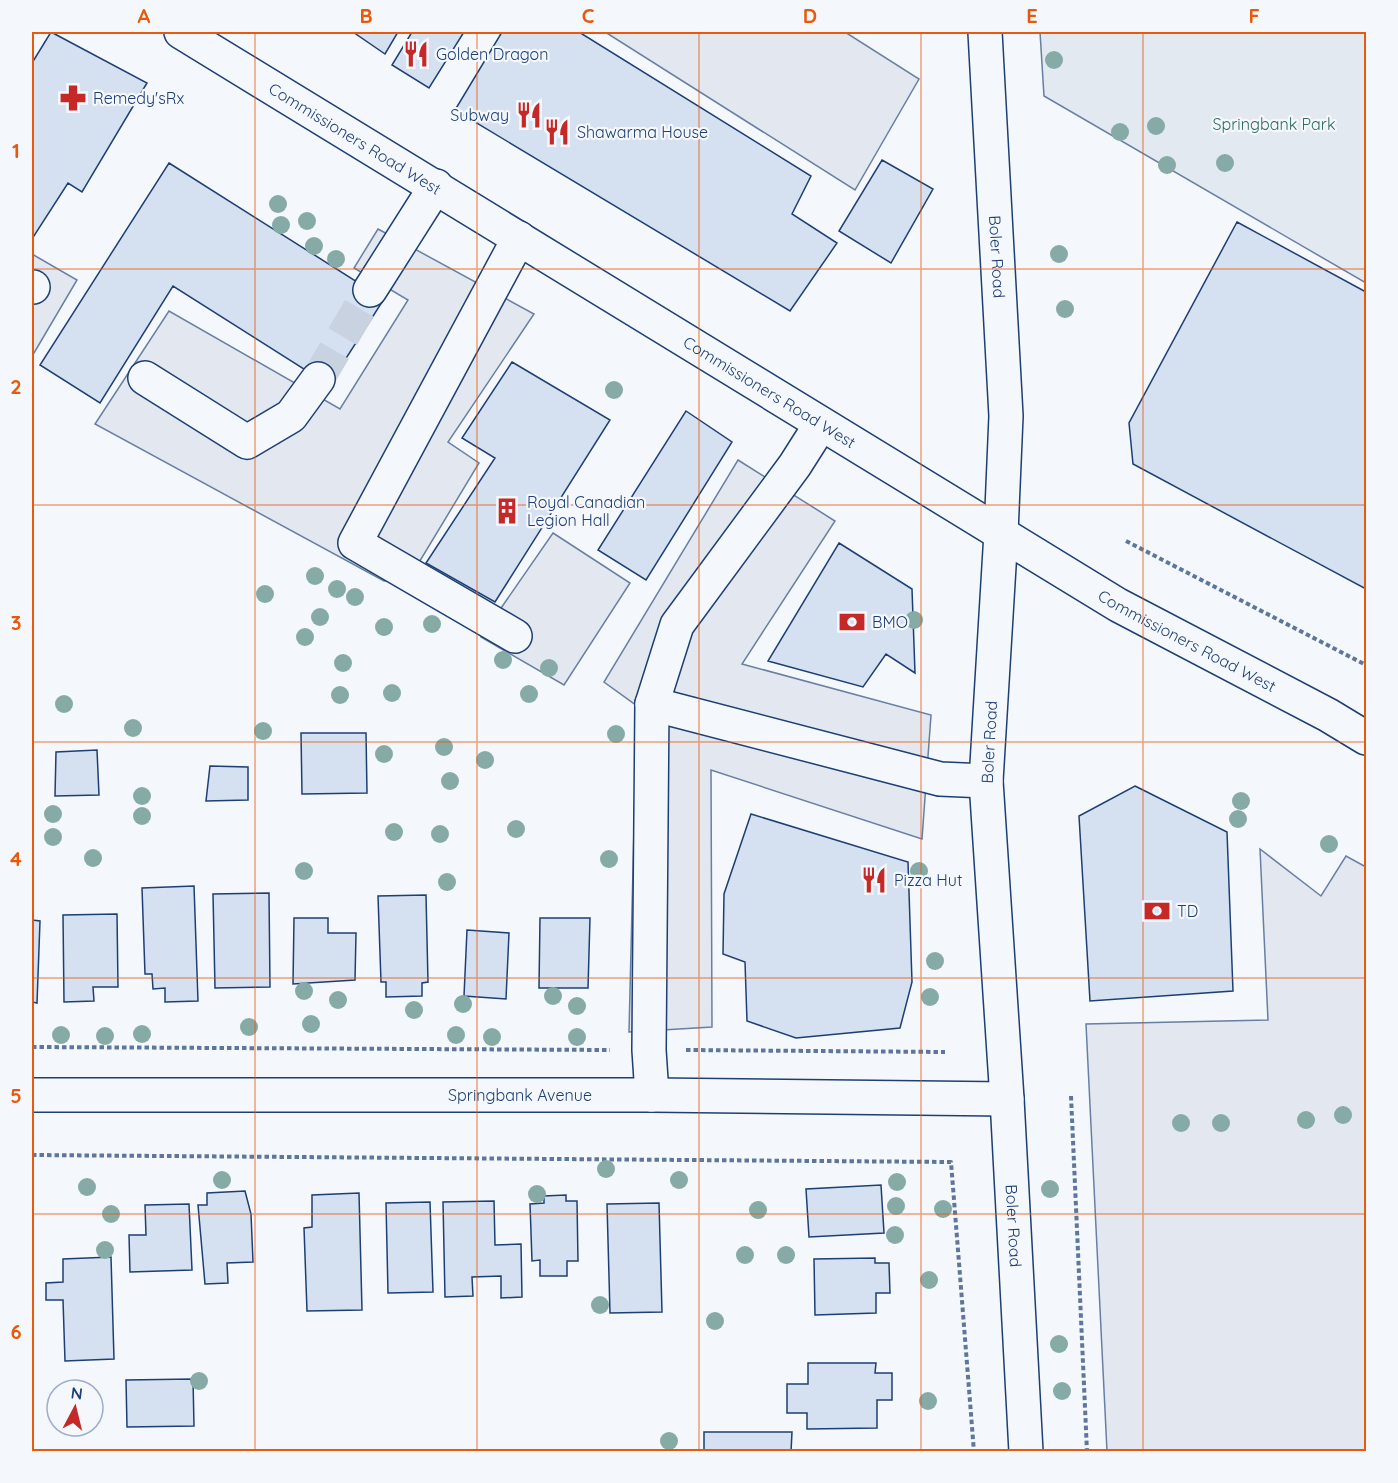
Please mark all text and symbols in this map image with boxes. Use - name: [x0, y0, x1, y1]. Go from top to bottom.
- text: A: [138, 3, 151, 28]
- text: B: [359, 3, 373, 28]
- text: C: [582, 3, 595, 28]
- text: D: [803, 3, 817, 28]
- text: E: [1026, 3, 1038, 28]
- text: F: [1248, 3, 1260, 28]
- restaurant icon: Golden Dragon: [401, 39, 431, 69]
- place label: Golden Dragon: [436, 44, 548, 64]
- street label: Commissioners Road West: [265, 78, 445, 199]
- pharmacy icon: Remedy'sRx: [58, 83, 88, 113]
- place label: Remedy'sRx: [93, 88, 184, 108]
- restaurant icon: Subway: [514, 100, 544, 130]
- place label: Subway: [450, 105, 509, 125]
- park label: Springbank Park: [1213, 114, 1335, 134]
- restaurant icon: Shawarma House: [542, 117, 572, 147]
- place label: Shawarma House: [577, 122, 708, 142]
- text: 1: [12, 138, 20, 163]
- street label: Boler Road: [985, 215, 1010, 299]
- street label: Commissioners Road West: [680, 332, 860, 452]
- text: 2: [10, 374, 22, 399]
- place label: Royal Canadian Legion Hall: [527, 492, 645, 530]
- building icon: Royal Canadian Legion Hall: [492, 496, 522, 526]
- street label: Commissioners Road West: [1094, 585, 1279, 696]
- bank icon: BMO: [837, 607, 867, 637]
- text: 3: [11, 610, 21, 635]
- place label: BMO: [872, 612, 908, 632]
- street label: Boler Road: [977, 700, 1001, 784]
- text: 4: [10, 846, 22, 871]
- restaurant icon: Pizza Hut: [859, 865, 889, 895]
- place label: Pizza Hut: [894, 870, 962, 890]
- bank icon: TD: [1142, 896, 1172, 926]
- place label: TD: [1177, 901, 1198, 921]
- text: 5: [10, 1083, 22, 1108]
- street label: Springbank Avenue: [448, 1085, 592, 1105]
- street label: Boler Road: [1002, 1184, 1026, 1268]
- text: 6: [10, 1319, 22, 1344]
- north arrow: [45, 1378, 105, 1438]
- text: N: [70, 1382, 84, 1404]

